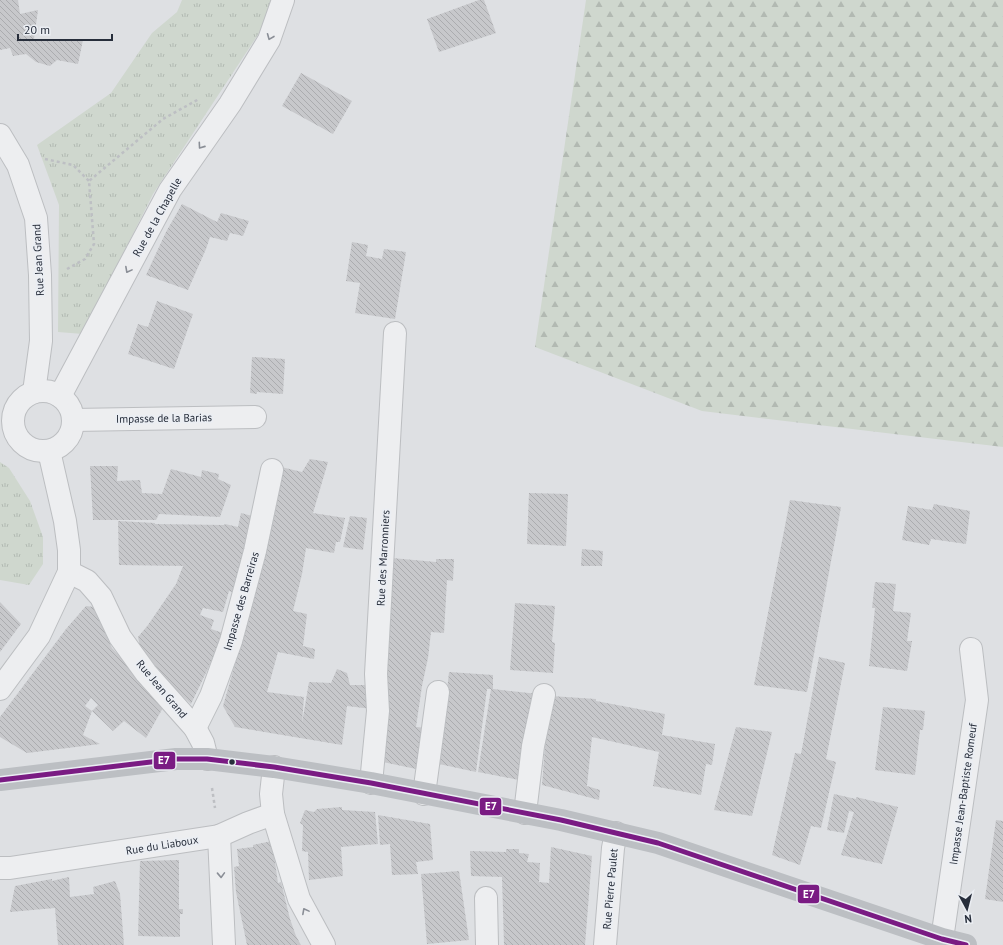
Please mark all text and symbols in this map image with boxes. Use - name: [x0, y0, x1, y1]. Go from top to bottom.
- scale bar: [18, 16, 112, 42]
- text: 20 m: [24, 22, 50, 37]
- one-way arrow: [267, 32, 275, 40]
- one-way arrow: [199, 142, 206, 149]
- street label: Rue de la Chapelle: [129, 175, 185, 259]
- street label: Rue Jean Grand: [29, 224, 47, 296]
- one-way arrow: [125, 266, 132, 273]
- street label: Impasse de la Barias: [116, 410, 212, 426]
- street label: Rue des Marronniers: [373, 509, 393, 607]
- street label: Impasse des Barreiras: [220, 550, 262, 652]
- street label: Rue Jean Grand: [134, 657, 191, 721]
- street label: Impasse Jean-Baptiste Romeuf: [946, 722, 980, 866]
- line badge: E7: [153, 751, 176, 770]
- text: E7: [158, 753, 170, 767]
- unlabelled marker: [227, 757, 237, 767]
- line badge: E7: [479, 797, 502, 816]
- text: E7: [485, 799, 497, 813]
- street label: Rue du Liaboux: [125, 832, 200, 858]
- street label: Rue Pierre Paulet: [599, 848, 621, 930]
- one-way arrow: [217, 872, 225, 878]
- line badge: E7: [797, 884, 820, 904]
- text: E7: [803, 887, 815, 901]
- north arrow: [947, 889, 987, 929]
- one-way arrow: [302, 908, 310, 915]
- text: N: [964, 912, 973, 926]

